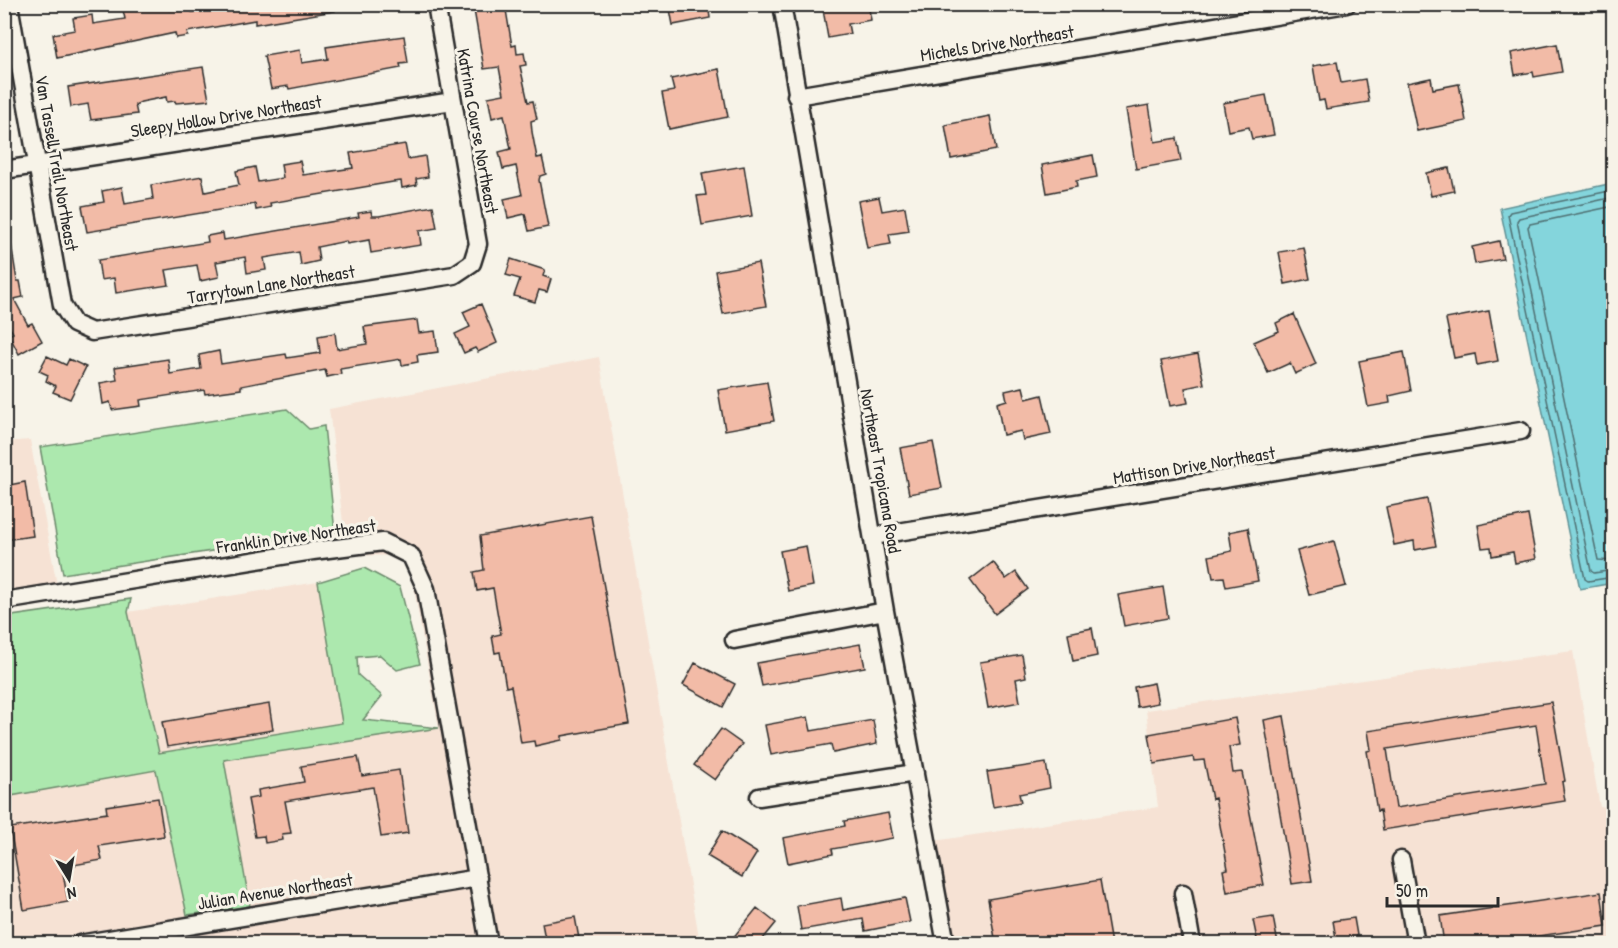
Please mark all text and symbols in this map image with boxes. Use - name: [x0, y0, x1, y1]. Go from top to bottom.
- street label: Michels Drive Northeast: [918, 18, 1076, 67]
- street label: Katrina Course Northeast: [451, 46, 505, 216]
- street label: Van Tassell Trail Northeast: [29, 73, 85, 254]
- street label: Sleepy Hollow Drive Northeast: [129, 88, 324, 143]
- street label: Tarrytown Lane Northeast: [186, 258, 357, 310]
- street label: Northeast Tropicana Road: [854, 387, 908, 555]
- street label: Mattison Drive Northeast: [1111, 440, 1278, 490]
- street label: Franklin Drive Northeast: [214, 512, 378, 560]
- north arrow: [39, 849, 99, 909]
- street label: Julian Avenue Northeast: [196, 866, 355, 916]
- scale bar: [1387, 870, 1498, 908]
- text: 50 m: [1396, 878, 1428, 903]
- text: N: [65, 882, 78, 905]

